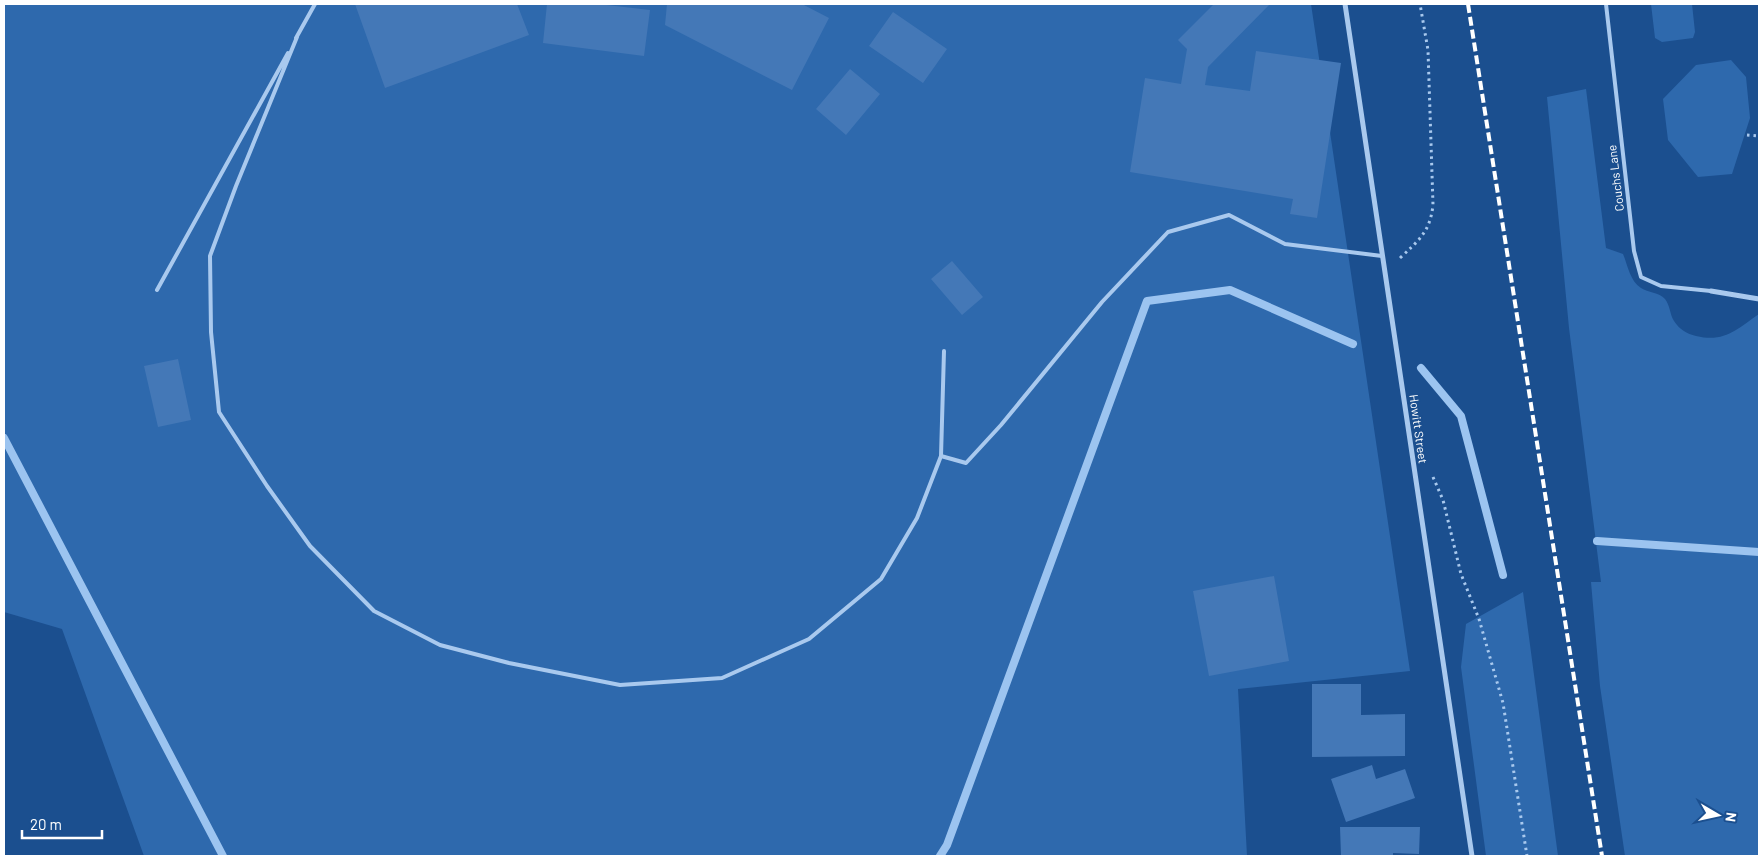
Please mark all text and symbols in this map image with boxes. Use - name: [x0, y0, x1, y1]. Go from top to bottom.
- street label: Couchs Lane: [1604, 144, 1626, 212]
- street label: Howitt Street: [1407, 393, 1431, 464]
- north arrow: [1693, 790, 1743, 840]
- scale bar: [22, 808, 102, 840]
- text: N: [1722, 811, 1740, 823]
- text: 20 m: [30, 815, 62, 833]

